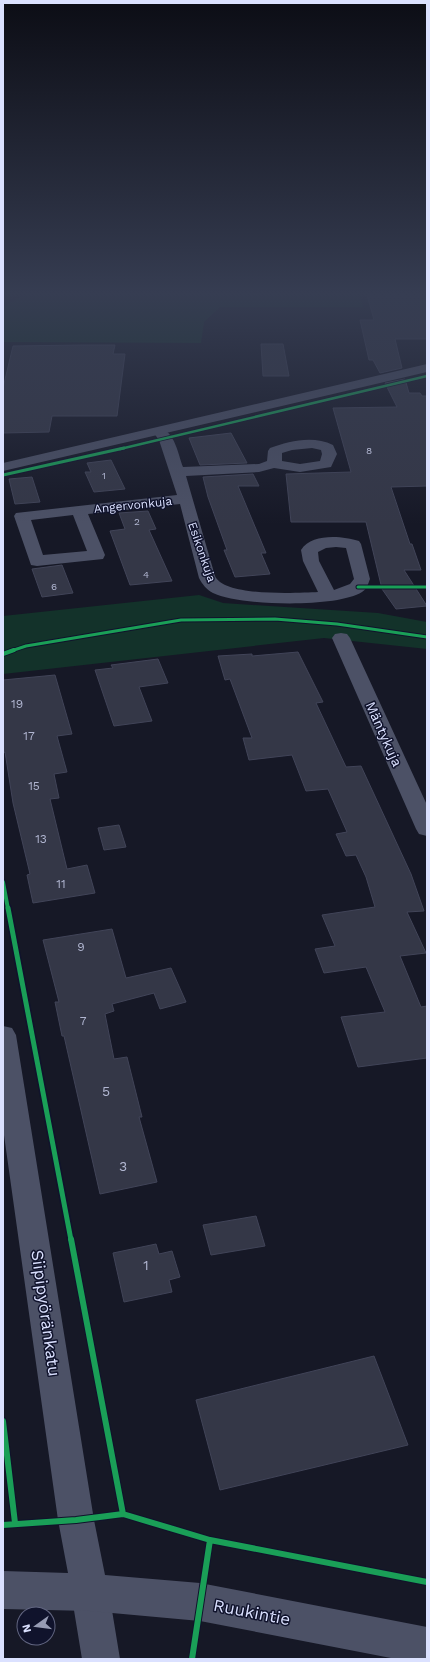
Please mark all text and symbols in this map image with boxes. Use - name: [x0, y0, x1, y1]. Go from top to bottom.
- house number: 8: [366, 445, 372, 456]
- house number: 1: [102, 470, 106, 481]
- street label: Angervonkuja: [93, 494, 173, 516]
- house number: 2: [134, 516, 140, 527]
- street label: Esikonkuja: [185, 520, 219, 584]
- house number: 4: [143, 569, 149, 580]
- house number: 6: [51, 581, 57, 592]
- house number: 19: [11, 697, 23, 711]
- street label: Mäntykuja: [363, 699, 406, 769]
- house number: 17: [23, 729, 35, 743]
- house number: 15: [28, 779, 40, 793]
- house number: 13: [35, 832, 47, 846]
- house number: 11: [56, 877, 66, 891]
- house number: 9: [77, 940, 85, 954]
- house number: 7: [80, 1014, 87, 1028]
- house number: 5: [102, 1083, 110, 1099]
- house number: 3: [119, 1158, 127, 1174]
- street label: Siipipyöränkatu: [27, 1248, 65, 1378]
- house number: 1: [143, 1257, 149, 1273]
- street label: Ruukintie: [212, 1595, 292, 1629]
- north arrow: [16, 1606, 56, 1646]
- text: N: [19, 1623, 34, 1634]

